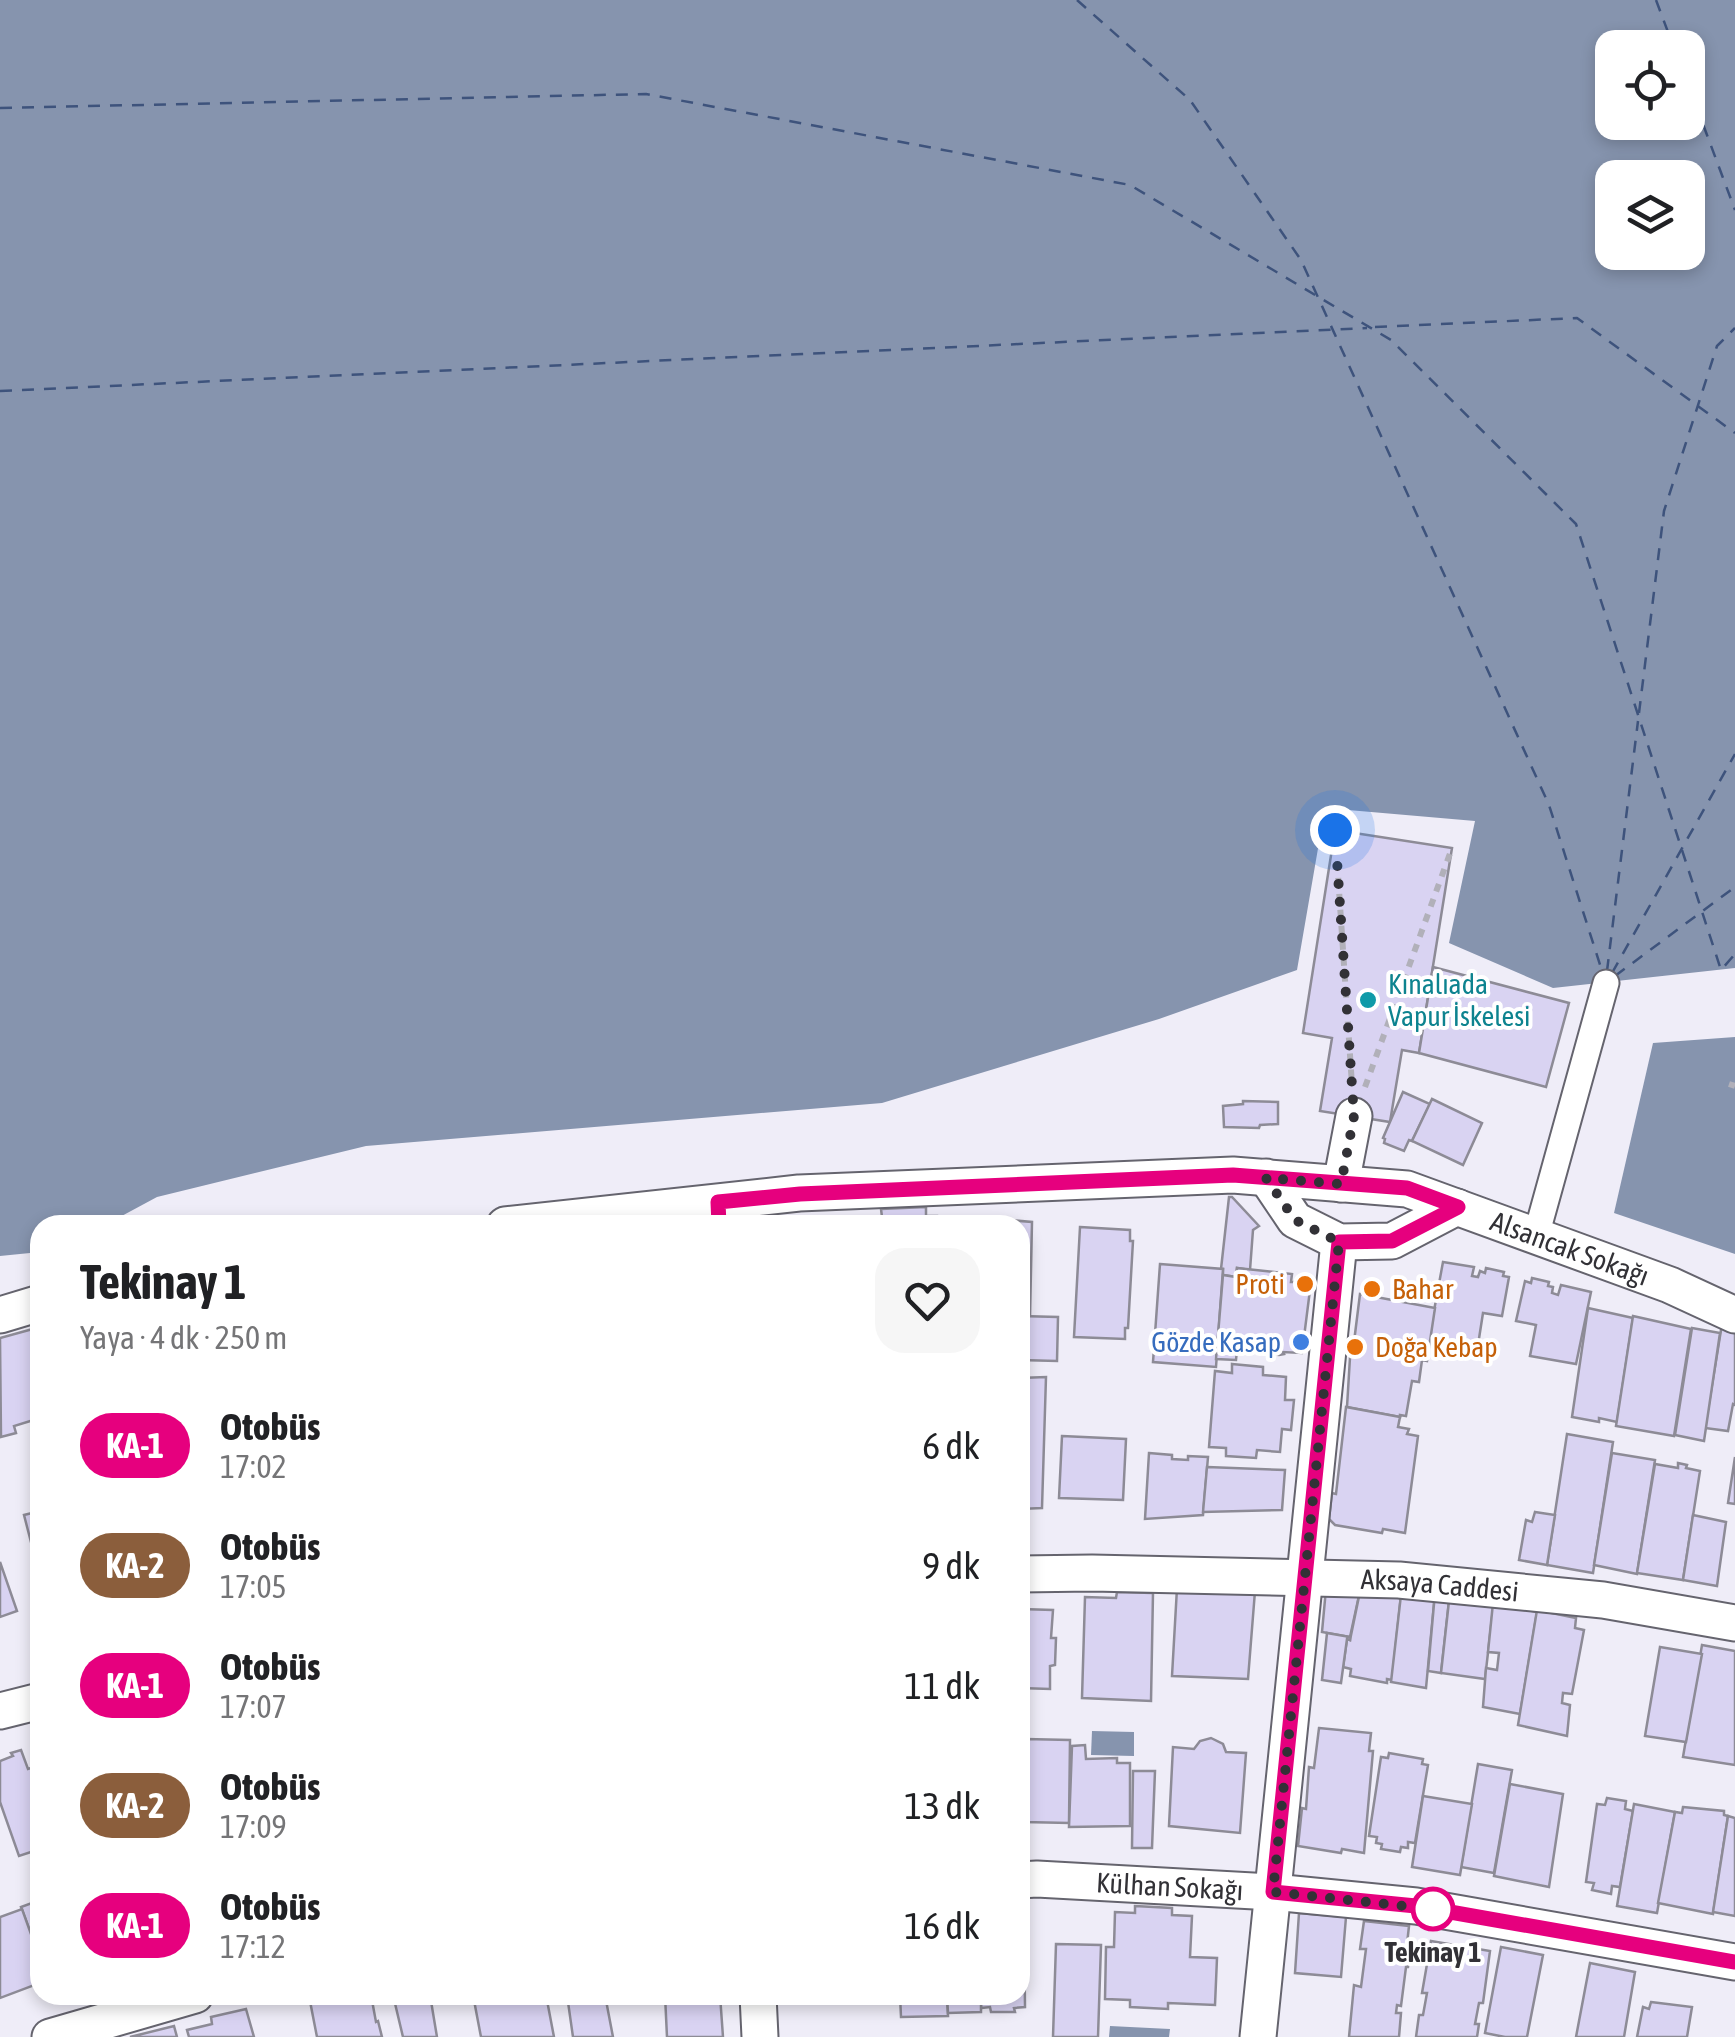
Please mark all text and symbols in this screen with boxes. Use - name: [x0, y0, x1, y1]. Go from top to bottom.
- map controls: [1595, 30, 1705, 270]
- button: locate: [1595, 30, 1705, 140]
- button: layers: [1595, 160, 1705, 270]
- your location: [1310, 805, 1360, 855]
- place label: Kınalıada Vapur İskelesi: [1388, 968, 1530, 1032]
- marker: Kınalıada Vapur İskelesi: [1357, 989, 1379, 1011]
- street label: Alsancak Sokağı: [1486, 1205, 1653, 1292]
- button: heart: [875, 1248, 980, 1353]
- text: Tekinay 1: [80, 1254, 246, 1309]
- place label: Proti: [1235, 1268, 1285, 1300]
- marker: Proti: [1294, 1273, 1316, 1295]
- place label: Bahar: [1392, 1273, 1454, 1305]
- marker: Bahar: [1361, 1278, 1383, 1300]
- text: Yaya · 4 dk · 250 m: [80, 1319, 287, 1356]
- place label: Gözde Kasap: [1151, 1326, 1281, 1358]
- marker: Gözde Kasap: [1290, 1331, 1312, 1353]
- place label: Doğa Kebap: [1375, 1331, 1498, 1363]
- marker: Doğa Kebap: [1344, 1336, 1366, 1358]
- text: Otobüs: [220, 1405, 320, 1448]
- text: 6 dk: [922, 1424, 980, 1467]
- text: KA-1: [106, 1425, 164, 1465]
- text: 17:02: [220, 1448, 287, 1485]
- text: Otobüs: [220, 1525, 320, 1568]
- text: 9 dk: [922, 1544, 980, 1587]
- text: KA-2: [105, 1545, 165, 1585]
- street label: Aksaya Caddesi: [1360, 1563, 1520, 1608]
- text: 17:05: [220, 1568, 287, 1605]
- text: Otobüs: [220, 1645, 320, 1688]
- text: 11 dk: [904, 1664, 980, 1707]
- text: KA-1: [106, 1665, 164, 1705]
- text: 17:07: [220, 1688, 287, 1725]
- text: Otobüs: [220, 1765, 320, 1808]
- text: 13 dk: [904, 1784, 980, 1827]
- text: KA-2: [105, 1785, 165, 1825]
- text: 17:09: [220, 1808, 287, 1845]
- street label: Külhan Sokağı: [1095, 1866, 1244, 1906]
- text: Otobüs: [220, 1885, 320, 1928]
- marker: Tekinay 1: [1412, 1888, 1454, 1930]
- text: 16 dk: [904, 1904, 980, 1947]
- text: KA-1: [106, 1905, 164, 1945]
- text: 17:12: [220, 1928, 286, 1965]
- place label: Tekinay 1: [1384, 1936, 1482, 1968]

